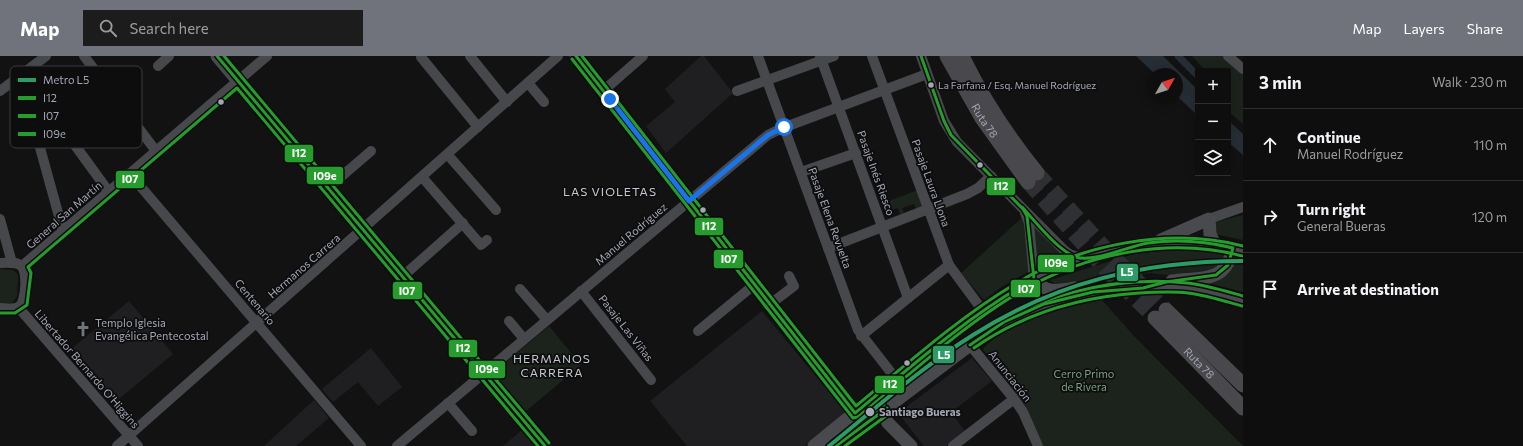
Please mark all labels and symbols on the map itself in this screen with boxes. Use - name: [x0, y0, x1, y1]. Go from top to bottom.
- legend: [10, 66, 142, 148]
- north arrow: [1147, 68, 1183, 104]
- text: Metro L5: [43, 73, 89, 86]
- place label: La Farfana / Esq. Manuel Rodríguez: [938, 79, 1096, 91]
- marker: La Farfana / Esq. Manuel Rodríguez: [926, 80, 936, 90]
- route end: [601, 90, 619, 108]
- text: I12: [43, 91, 57, 104]
- unlabelled marker: [216, 97, 226, 107]
- street label: Ruta 78: [969, 101, 1001, 140]
- text: I07: [43, 109, 59, 122]
- route start: [775, 118, 793, 136]
- text: I09e: [43, 127, 66, 140]
- street label: Pasaje Inés Riesco: [855, 129, 898, 217]
- street label: Pasaje Laura Llona: [910, 137, 953, 228]
- line badge: I12: [284, 144, 314, 163]
- text: I12: [292, 146, 306, 159]
- unlabelled marker: [975, 160, 985, 170]
- street label: Pasaje Elena Revuelta: [806, 165, 855, 270]
- line badge: I09e: [306, 166, 344, 185]
- text: I09e: [313, 169, 337, 182]
- line badge: I07: [115, 170, 145, 189]
- text: I07: [122, 172, 138, 185]
- line badge: I12: [986, 177, 1016, 196]
- street label: General San Martín: [23, 178, 104, 251]
- text: I12: [994, 179, 1008, 192]
- district label: LAS VIOLETAS: [563, 184, 657, 198]
- street label: Manuel Rodríguez: [592, 199, 670, 267]
- unlabelled marker: [698, 205, 708, 215]
- line badge: I12: [694, 217, 724, 236]
- text: I12: [702, 219, 716, 232]
- street label: Hermanos Carrera: [265, 231, 342, 301]
- line badge: I07: [713, 249, 744, 269]
- text: I07: [721, 252, 737, 265]
- line badge: I09e: [1037, 254, 1075, 273]
- text: I09e: [1044, 256, 1068, 269]
- line badge: L5: [1116, 263, 1139, 282]
- text: L5: [1121, 265, 1133, 278]
- street label: Centenario: [232, 276, 279, 328]
- line badge: I07: [1010, 279, 1041, 298]
- line badge: I07: [392, 281, 423, 300]
- text: I07: [1018, 282, 1034, 295]
- text: I07: [399, 284, 415, 297]
- street label: Pasaje Las Viñas: [596, 292, 656, 364]
- street label: Libertador Bernardo O'Higgins: [32, 307, 142, 430]
- place label: Templo Iglesia Evangélica Pentecostal: [95, 316, 209, 342]
- church icon: Templo Iglesia Evangélica Pentecostal: [74, 320, 92, 338]
- line badge: I12: [448, 339, 478, 358]
- text: I12: [456, 341, 470, 354]
- street label: Ruta 78: [1181, 344, 1218, 381]
- line badge: L5: [932, 345, 955, 364]
- street label: Anunciación: [986, 347, 1034, 404]
- text: L5: [938, 348, 950, 361]
- district label: HERMANOS CARRERA: [513, 351, 591, 379]
- unlabelled marker: [902, 358, 912, 368]
- line badge: I09e: [468, 360, 506, 379]
- text: I09e: [475, 362, 499, 375]
- park label: Cerro Primo de Rivera: [1054, 367, 1115, 393]
- line badge: I12: [874, 375, 905, 394]
- text: I12: [883, 377, 897, 390]
- place label: Santiago Bueras: [879, 405, 961, 418]
- marker: Santiago Bueras: [864, 406, 876, 418]

